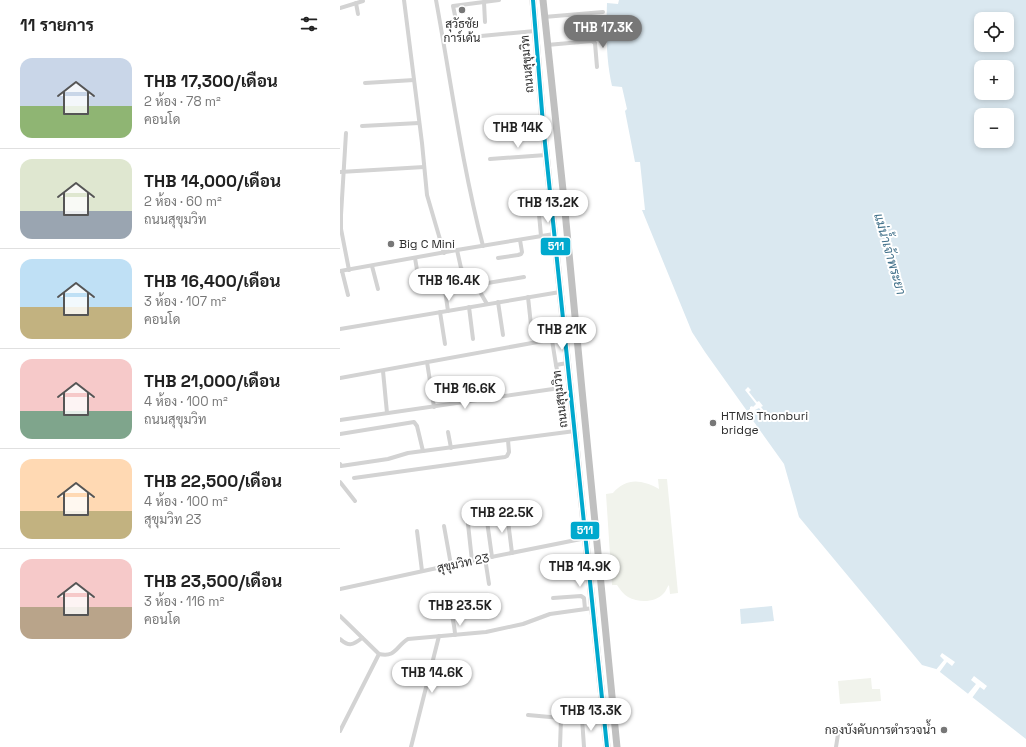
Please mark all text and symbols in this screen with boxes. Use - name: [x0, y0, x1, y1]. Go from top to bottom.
- marker: สุวัธชัย การ์เด้น: [457, 5, 467, 15]
- map controls: [974, 12, 1014, 148]
- button: locate: [974, 12, 1014, 52]
- icon: filters: [298, 13, 320, 35]
- text: 11 รายการ: [20, 14, 94, 36]
- pin: THB 17.3K: [557, 15, 649, 49]
- place label: สุวัธชัย การ์เด้น: [443, 16, 481, 46]
- text: THB 17.3K: [573, 19, 633, 36]
- street label: ถนนสุขุมวิท: [517, 34, 538, 93]
- button: +: [974, 60, 1014, 100]
- text: THB 17,300/เดือน: [144, 70, 278, 92]
- icon: home: [52, 74, 100, 122]
- text: 2 ห้อง · 78 m²: [144, 93, 221, 110]
- button: −: [974, 108, 1014, 148]
- text: คอนโด: [144, 111, 180, 128]
- pin: THB 14K: [481, 115, 555, 149]
- text: THB 14K: [493, 119, 543, 136]
- text: THB 14,000/เดือน: [144, 170, 281, 192]
- icon: home: [52, 175, 100, 223]
- pin: THB 13.2K: [502, 190, 594, 224]
- text: 2 ห้อง · 60 m²: [144, 193, 222, 210]
- text: THB 13.2K: [517, 194, 579, 211]
- water label: แม่น้ำเจ้าพระยา: [870, 210, 914, 297]
- text: ถนนสุขุมวิท: [144, 211, 207, 228]
- place label: Big C Mini: [399, 236, 455, 252]
- line badge: 511: [540, 237, 571, 256]
- marker: Big C Mini: [386, 239, 396, 249]
- text: 511: [548, 239, 564, 253]
- pin: THB 16.4K: [403, 268, 495, 302]
- text: THB 16,400/เดือน: [144, 270, 281, 292]
- text: THB 16.4K: [418, 272, 480, 289]
- icon: home: [52, 275, 100, 323]
- text: 3 ห้อง · 107 m²: [144, 293, 226, 310]
- text: คอนโด: [144, 311, 180, 328]
- pin: THB 21K: [525, 317, 599, 351]
- text: THB 21K: [537, 321, 587, 338]
- street label: ถนนสุขุมวิท: [549, 369, 572, 429]
- text: THB 21,000/เดือน: [144, 370, 280, 392]
- icon: home: [52, 375, 100, 423]
- pin: THB 16.6K: [419, 376, 511, 410]
- text: THB 16.6K: [434, 380, 496, 397]
- text: 4 ห้อง · 100 m²: [144, 393, 228, 410]
- place label: HTMS Thonburi bridge: [721, 408, 808, 438]
- text: ถนนสุขุมวิท: [144, 411, 207, 428]
- marker: HTMS Thonburi bridge: [708, 418, 718, 428]
- text: THB 22,500/เดือน: [144, 470, 282, 492]
- icon: home: [52, 475, 100, 523]
- text: 4 ห้อง · 100 m²: [144, 493, 228, 510]
- pin: THB 22.5K: [456, 500, 548, 534]
- text: THB 22.5K: [470, 504, 534, 521]
- text: สุขุมวิท 23: [144, 511, 201, 528]
- line badge: 511: [570, 521, 600, 540]
- text: 511: [577, 523, 593, 537]
- street label: สุขุมวิท 23: [435, 550, 491, 577]
- pin: THB 14.9K: [534, 554, 626, 588]
- text: THB 14.9K: [549, 558, 611, 575]
- text: THB 23,500/เดือน: [144, 570, 282, 592]
- icon: home: [52, 575, 100, 623]
- text: 3 ห้อง · 116 m²: [144, 593, 224, 610]
- pin: THB 23.5K: [414, 593, 506, 627]
- text: THB 23.5K: [428, 597, 492, 614]
- text: คอนโด: [144, 611, 180, 628]
- pin: THB 14.6K: [386, 660, 478, 694]
- text: THB 14.6K: [401, 664, 463, 681]
- pin: THB 13.3K: [545, 698, 637, 732]
- text: THB 13.3K: [560, 702, 622, 719]
- place label: กองบังคับการตำรวจน้ำ: [825, 719, 936, 738]
- marker: กองบังคับการตำรวจน้ำ: [939, 725, 949, 735]

